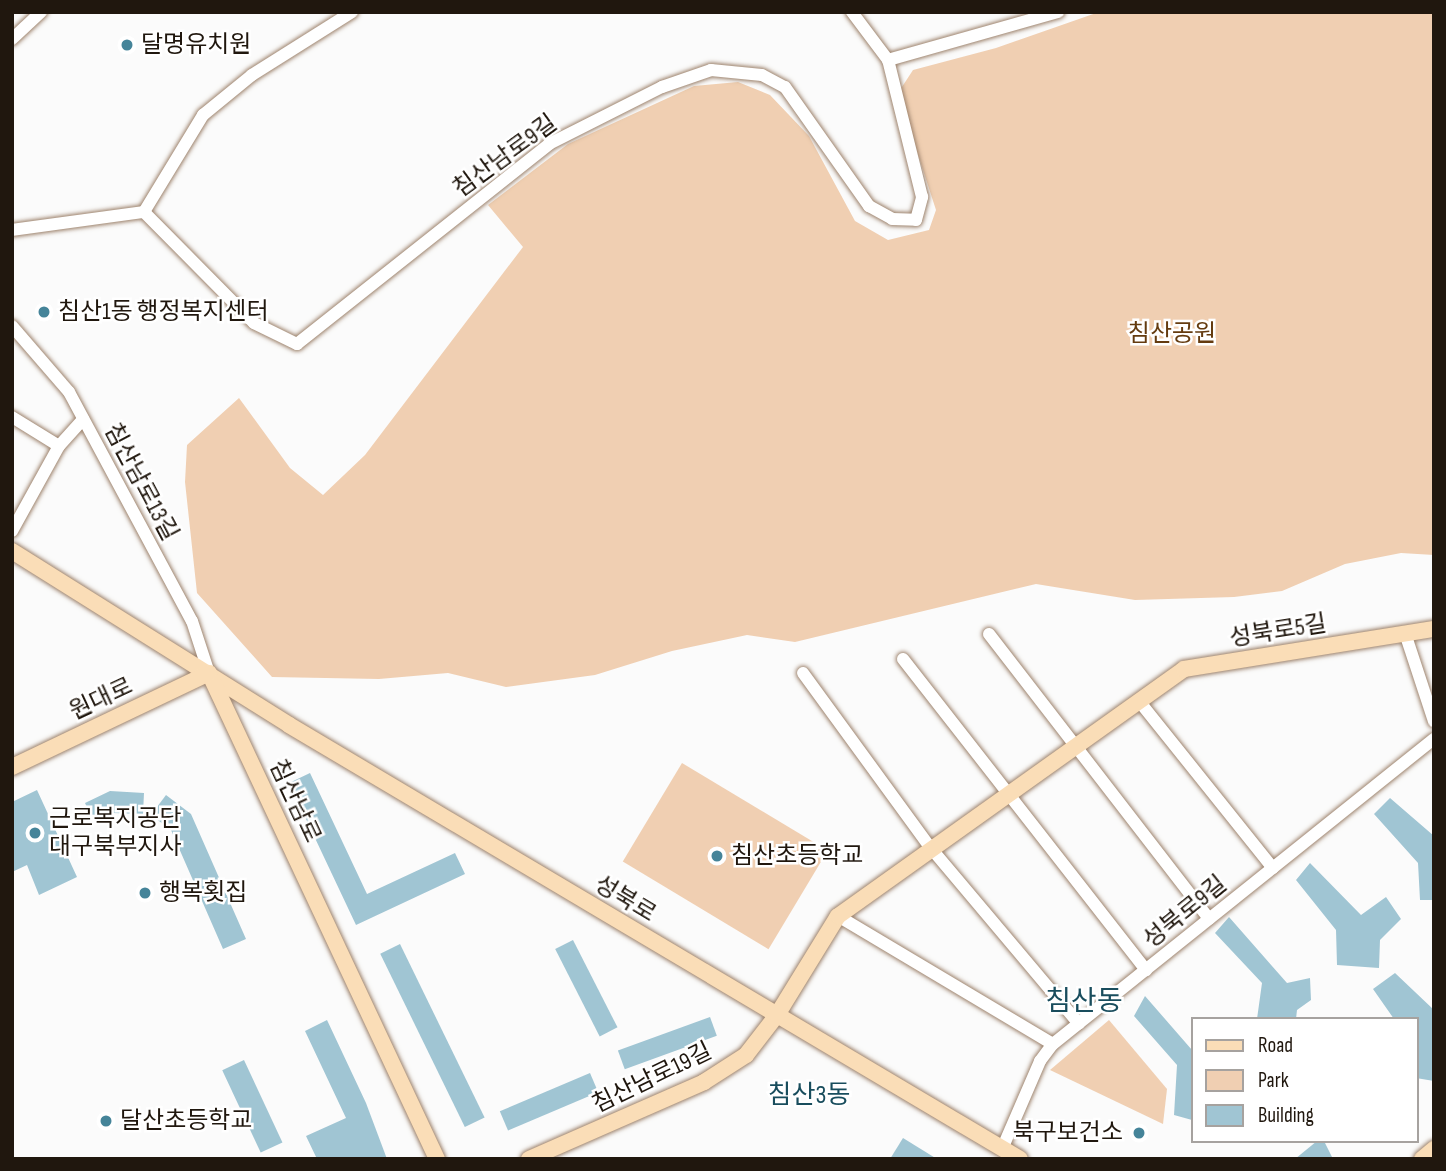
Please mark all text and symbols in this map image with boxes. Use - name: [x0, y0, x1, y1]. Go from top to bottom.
- place label: 달명유치원: [141, 31, 251, 59]
- marker: 달명유치원: [119, 37, 135, 53]
- street label: 침산남로9길: [448, 109, 562, 203]
- place label: 침산1동 행정복지센터: [58, 298, 269, 326]
- marker: 침산1동 행정복지센터: [36, 304, 52, 320]
- park label: 침산공원: [1128, 320, 1216, 348]
- street label: 침산남로13길: [98, 418, 184, 546]
- street label: 성북로5길: [1227, 609, 1329, 653]
- street label: 원대로: [65, 672, 137, 726]
- street label: 침산남로: [263, 755, 327, 847]
- place label: 근로복지공단 대구북부지사: [49, 805, 181, 861]
- marker: 근로복지공단 대구북부지사: [27, 825, 43, 841]
- place label: 침산초등학교: [731, 842, 863, 870]
- marker: 침산초등학교: [709, 848, 725, 864]
- street label: 성북로: [589, 870, 661, 928]
- street label: 성북로9길: [1137, 870, 1233, 954]
- place label: 행복횟집: [159, 879, 247, 907]
- marker: 행복횟집: [137, 885, 153, 901]
- district label: 침산동: [1045, 985, 1123, 1019]
- legend: [1190, 1017, 1418, 1143]
- text: Road: [1258, 1033, 1293, 1058]
- street label: 침산남로19길: [588, 1037, 716, 1119]
- text: Park: [1258, 1068, 1289, 1093]
- district label: 침산3동: [768, 1080, 850, 1112]
- text: Building: [1258, 1103, 1314, 1128]
- place label: 달산초등학교: [120, 1107, 252, 1135]
- marker: 달산초등학교: [98, 1113, 114, 1129]
- place label: 북구보건소: [1013, 1119, 1123, 1147]
- marker: 북구보건소: [1129, 1123, 1149, 1143]

